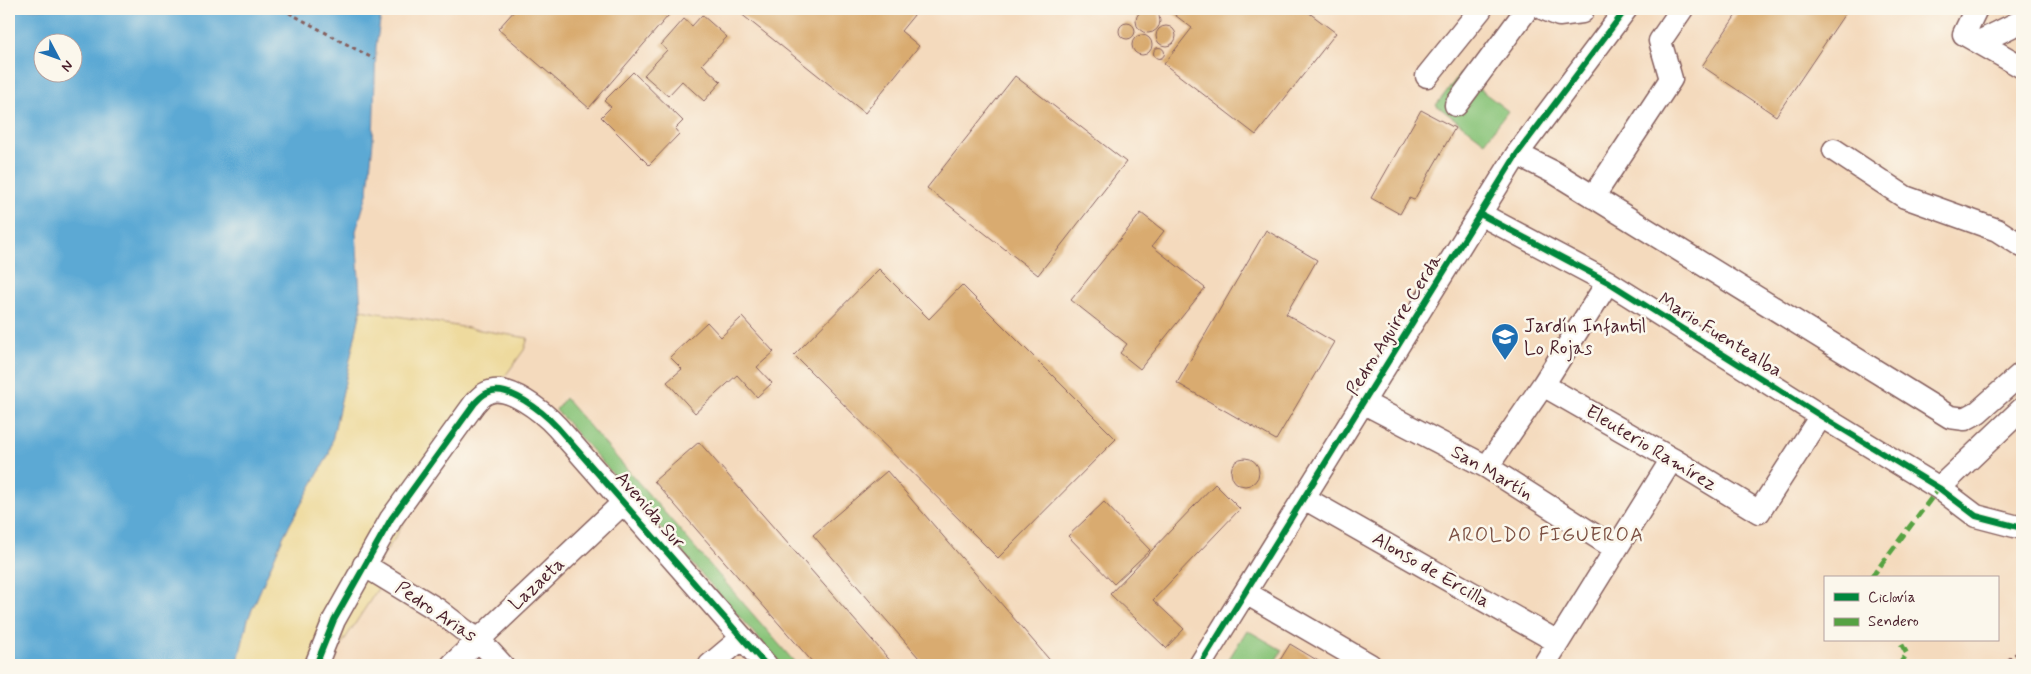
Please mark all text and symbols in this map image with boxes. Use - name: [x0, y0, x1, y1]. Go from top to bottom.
- north arrow: [32, 32, 82, 82]
- text: N: [57, 56, 77, 75]
- street label: Pedro Aguirre Cerda: [1340, 249, 1449, 401]
- street label: Mario Fuentealba: [1653, 287, 1787, 383]
- place label: Jardín Infantil Lo Rojas: [1524, 314, 1646, 362]
- school or university icon: Jardín Infantil Lo Rojas: [1490, 322, 1520, 361]
- street label: Eleuterio Ramírez: [1581, 399, 1721, 497]
- street label: San Martín: [1446, 439, 1538, 507]
- street label: Avenida Sur: [610, 466, 691, 554]
- district label: AROLDO FIGUEROA: [1448, 522, 1644, 549]
- street label: Alonso de Ercilla: [1368, 526, 1494, 614]
- street label: Lazaeta: [504, 552, 570, 616]
- street label: Pedro Arias: [390, 576, 482, 648]
- legend: [1824, 576, 1998, 642]
- text: Ciclovía: [1868, 588, 1916, 608]
- text: Sendero: [1868, 612, 1919, 632]

